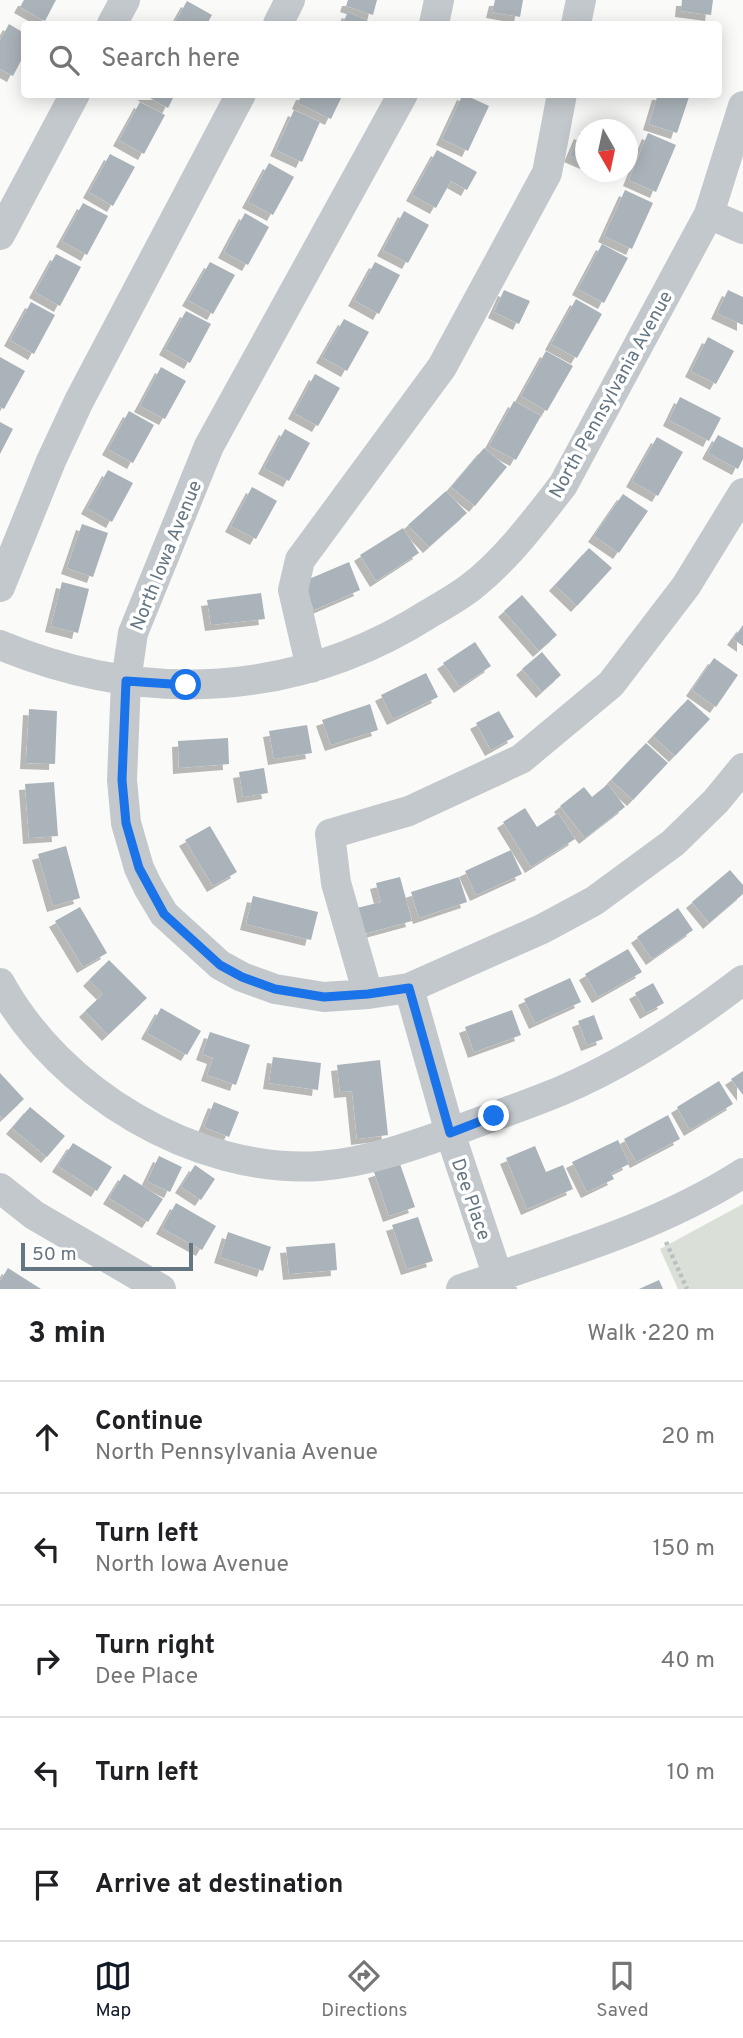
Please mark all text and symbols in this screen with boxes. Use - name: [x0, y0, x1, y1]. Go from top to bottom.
- search box: [21, 21, 722, 98]
- icon: search: [45, 41, 83, 79]
- text: Search here: [101, 43, 240, 76]
- north arrow: [575, 119, 638, 182]
- street label: North Pennsylvania Avenue: [545, 287, 679, 503]
- street label: North Iowa Avenue: [126, 477, 208, 634]
- route start: [170, 669, 201, 700]
- route end: [478, 1100, 509, 1131]
- street label: Dee Place: [445, 1156, 495, 1244]
- scale bar: [21, 1240, 192, 1272]
- text: 50 m: [32, 1243, 77, 1267]
- text: 3 min: [28, 1316, 106, 1353]
- text: Walk · 220 m: [587, 1320, 715, 1349]
- text: Continue: [95, 1406, 203, 1439]
- icon: ahead: [28, 1418, 66, 1456]
- text: 20 m: [661, 1423, 715, 1452]
- text: North Pennsylvania Avenue: [95, 1439, 378, 1468]
- text: Turn left: [95, 1518, 199, 1551]
- icon: left: [28, 1530, 66, 1568]
- text: 150 m: [653, 1535, 715, 1564]
- text: North Iowa Avenue: [95, 1551, 289, 1580]
- text: Turn right: [95, 1630, 215, 1663]
- icon: right: [28, 1642, 66, 1680]
- text: 40 m: [661, 1647, 715, 1676]
- text: Dee Place: [95, 1663, 198, 1692]
- icon: left: [28, 1754, 66, 1792]
- text: Turn left: [95, 1757, 199, 1790]
- text: 10 m: [667, 1759, 715, 1788]
- icon: arrive: [28, 1866, 66, 1904]
- text: Arrive at destination: [95, 1869, 343, 1902]
- tab: Map: [94, 1957, 132, 2023]
- tab: Directions: [321, 1957, 408, 2023]
- tab: Saved: [596, 1957, 649, 2023]

